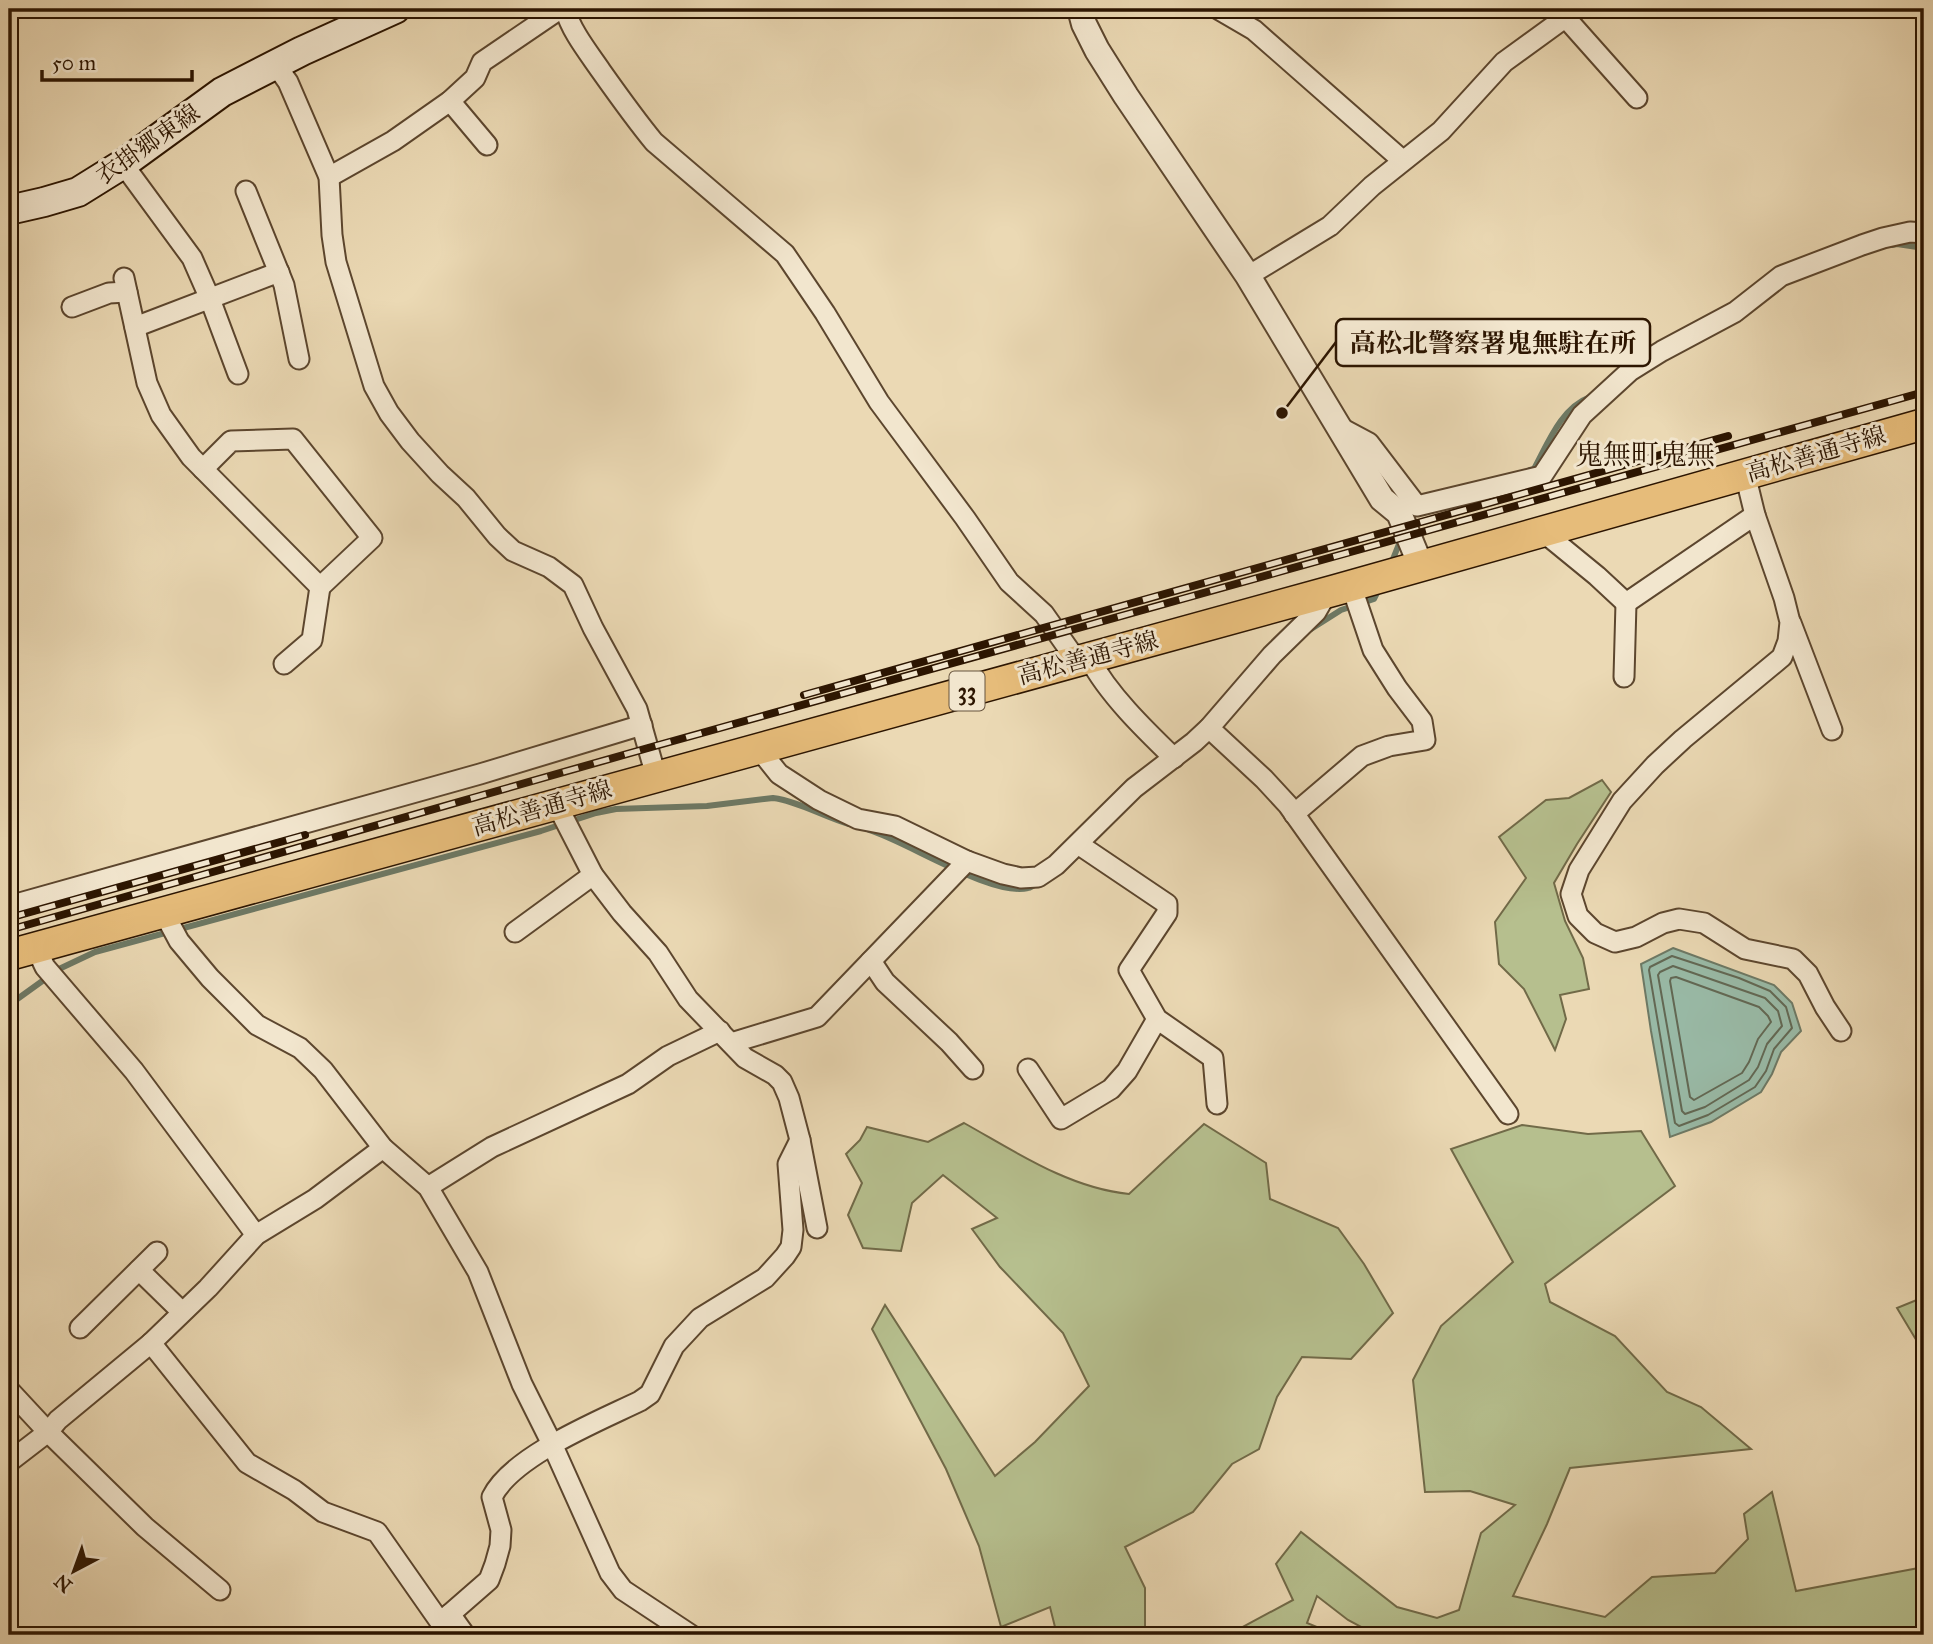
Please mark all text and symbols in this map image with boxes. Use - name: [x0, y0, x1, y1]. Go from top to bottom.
- scale bar: [42, 38, 192, 82]
- text: 50 m: [52, 50, 97, 76]
- street label: 衣掛郷東線: [90, 97, 206, 191]
- callout: 高松北警察署鬼無駐在所: [1336, 319, 1650, 366]
- text: 高松北警察署鬼無駐在所: [1350, 327, 1636, 359]
- street label: 高松善通寺線: [1743, 420, 1889, 488]
- district label: 鬼無町鬼無: [1575, 437, 1715, 472]
- street label: 高松善通寺線: [1015, 625, 1161, 691]
- road number: 33: [950, 671, 984, 710]
- street label: 高松善通寺線: [469, 774, 615, 842]
- north arrow: [38, 1536, 108, 1606]
- text: N: [50, 1569, 77, 1597]

